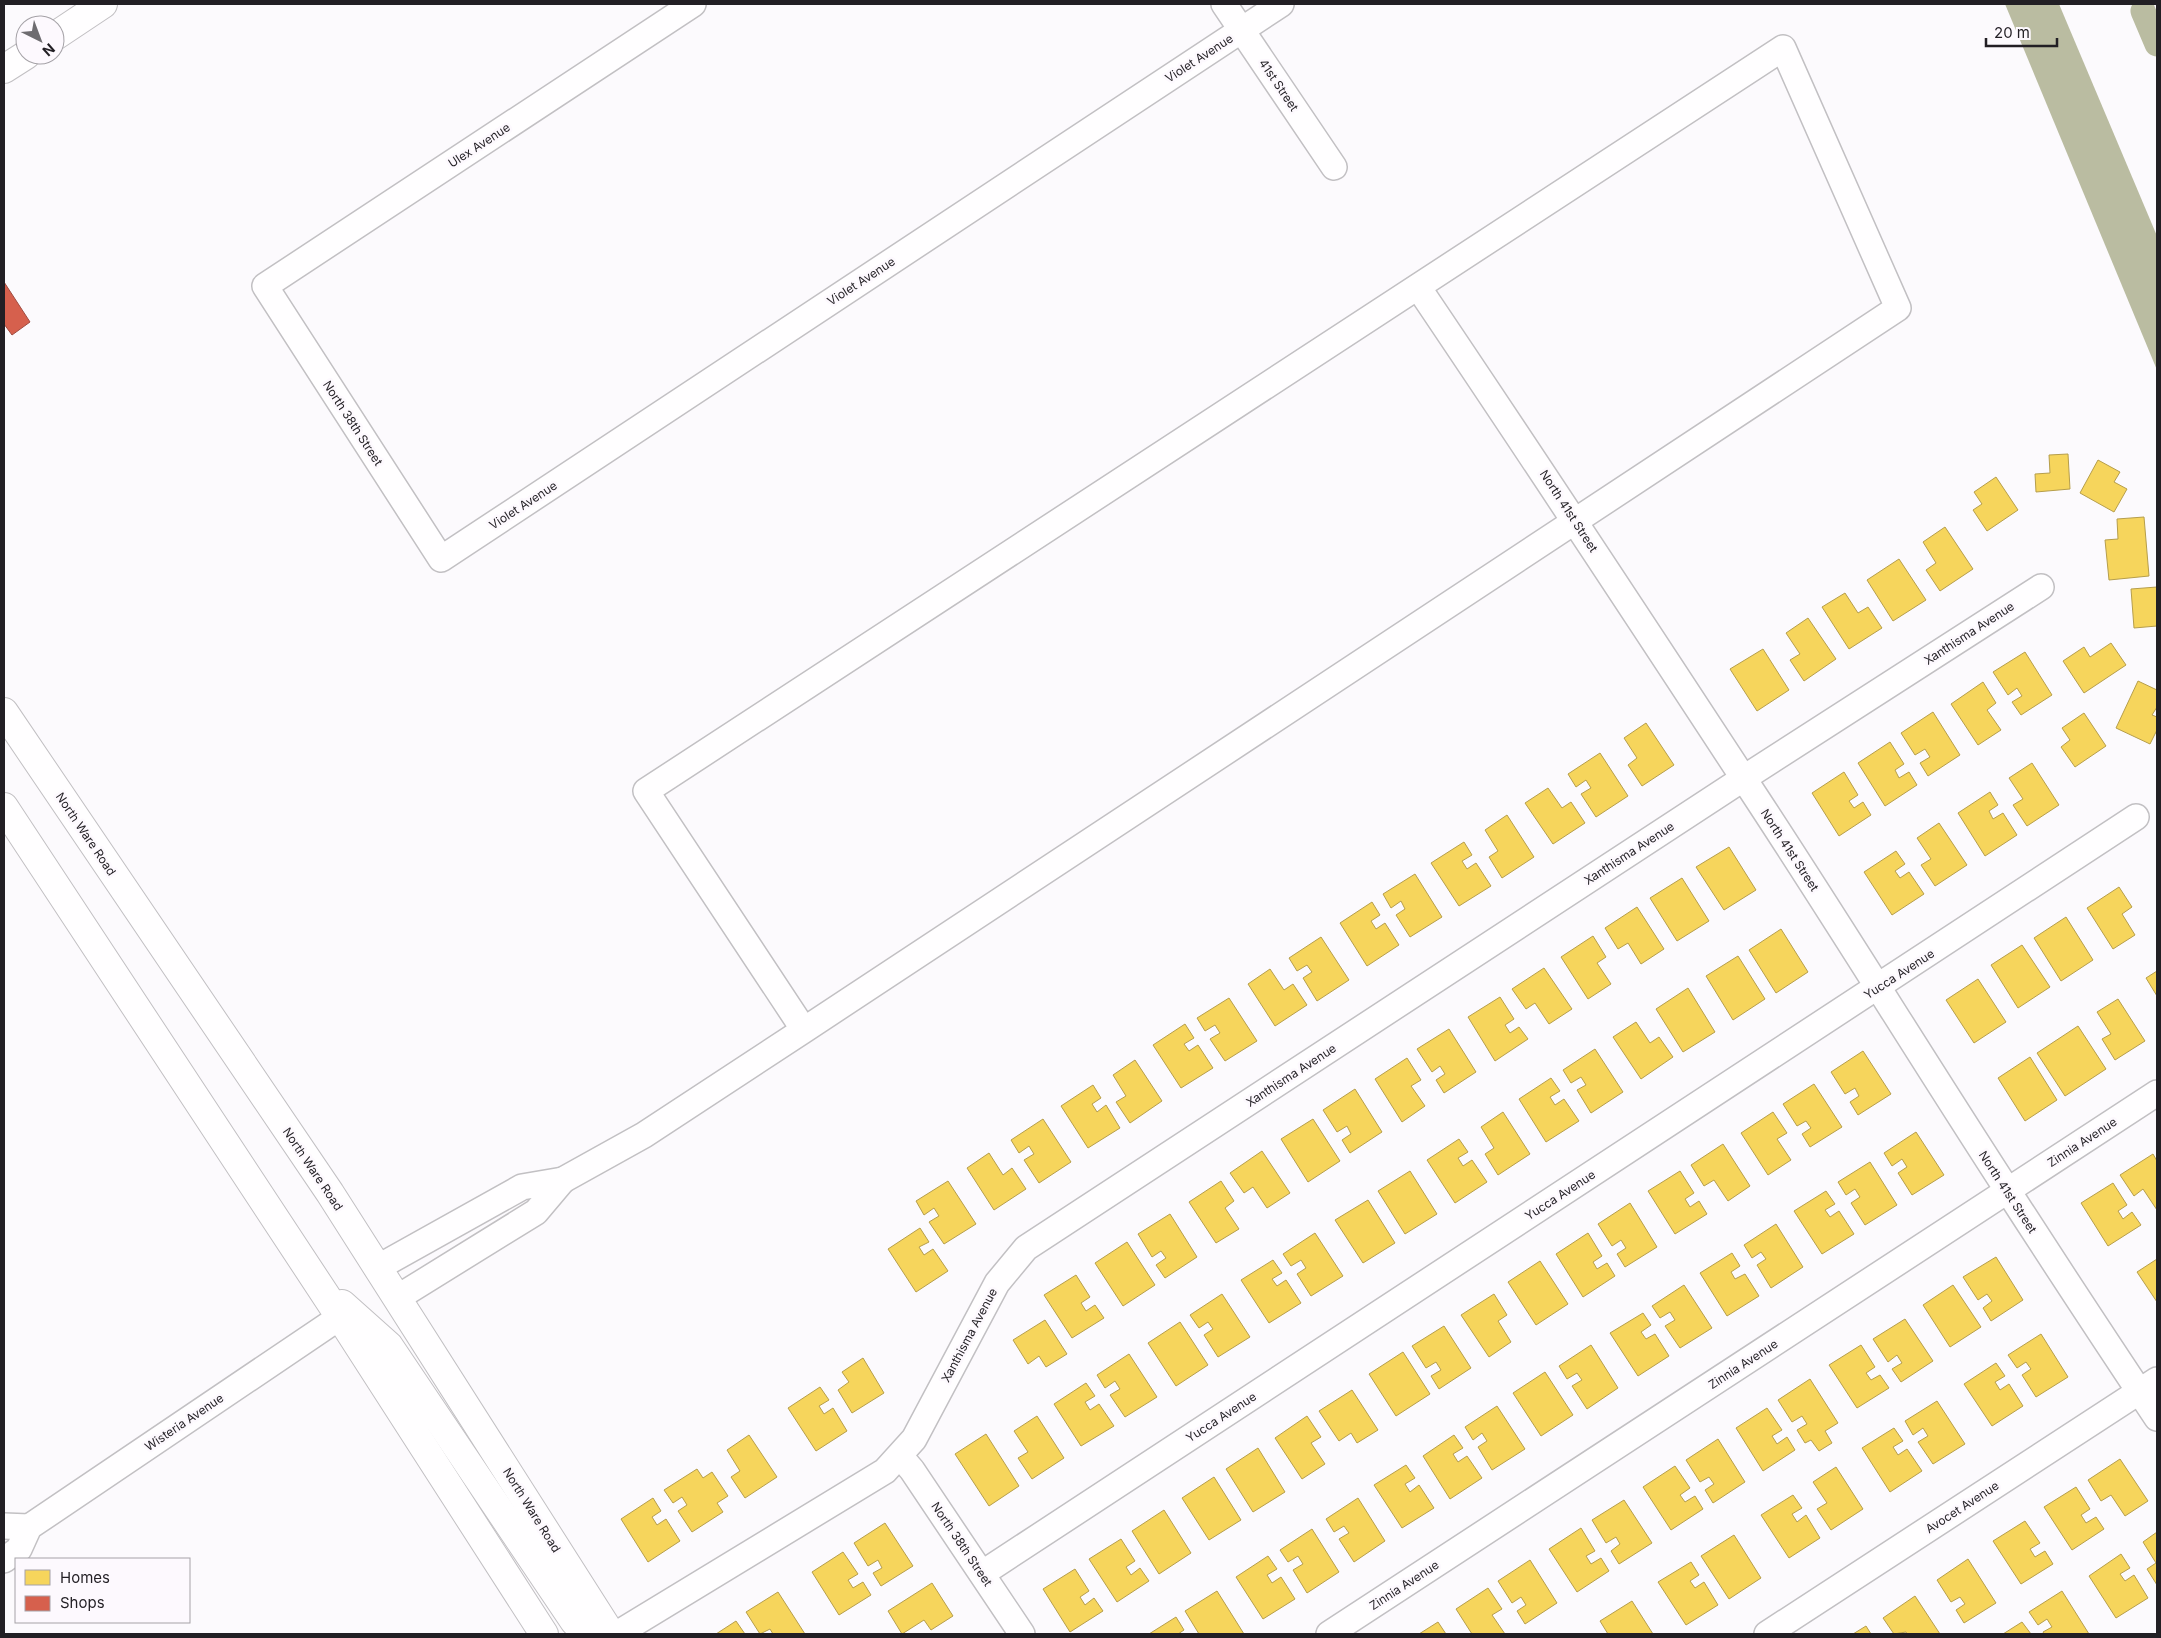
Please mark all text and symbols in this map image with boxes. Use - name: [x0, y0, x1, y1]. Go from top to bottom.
- north arrow: [15, 15, 65, 65]
- scale bar: [1986, 15, 2057, 47]
- text: 20 m: [1994, 23, 2030, 42]
- street label: Violet Avenue: [1162, 31, 1236, 85]
- text: N: [39, 40, 59, 60]
- street label: 41st Street: [1256, 56, 1302, 114]
- street label: Ulex Avenue: [445, 119, 513, 171]
- street label: Violet Avenue: [824, 254, 898, 308]
- street label: North 38th Street: [320, 378, 386, 468]
- street label: North 41st Street: [1537, 467, 1601, 555]
- street label: Violet Avenue: [486, 478, 560, 532]
- street label: Xanthisma Avenue: [1921, 598, 2017, 668]
- street label: North Ware Road: [53, 790, 119, 878]
- street label: North 41st Street: [1758, 806, 1822, 894]
- street label: Xanthisma Avenue: [1581, 818, 1677, 888]
- street label: Yucca Avenue: [1861, 946, 1937, 1002]
- street label: Xanthisma Avenue: [1243, 1040, 1339, 1110]
- street label: Zinnia Avenue: [2044, 1114, 2120, 1170]
- street label: North Ware Road: [280, 1125, 346, 1213]
- street label: North 41st Street: [1976, 1148, 2040, 1236]
- street label: Yucca Avenue: [1522, 1167, 1598, 1223]
- street label: Xanthisma Avenue: [938, 1285, 1000, 1385]
- street label: Zinnia Avenue: [1705, 1336, 1781, 1392]
- street label: Yucca Avenue: [1183, 1389, 1259, 1445]
- street label: Wisteria Avenue: [142, 1390, 226, 1454]
- street label: North Ware Road: [500, 1465, 564, 1555]
- street label: Avocet Avenue: [1922, 1478, 2002, 1536]
- street label: North 38th Street: [928, 1499, 996, 1589]
- street label: Zinnia Avenue: [1366, 1557, 1442, 1613]
- legend: [15, 1558, 190, 1623]
- text: Homes: [60, 1568, 110, 1587]
- text: Shops: [60, 1593, 105, 1612]

